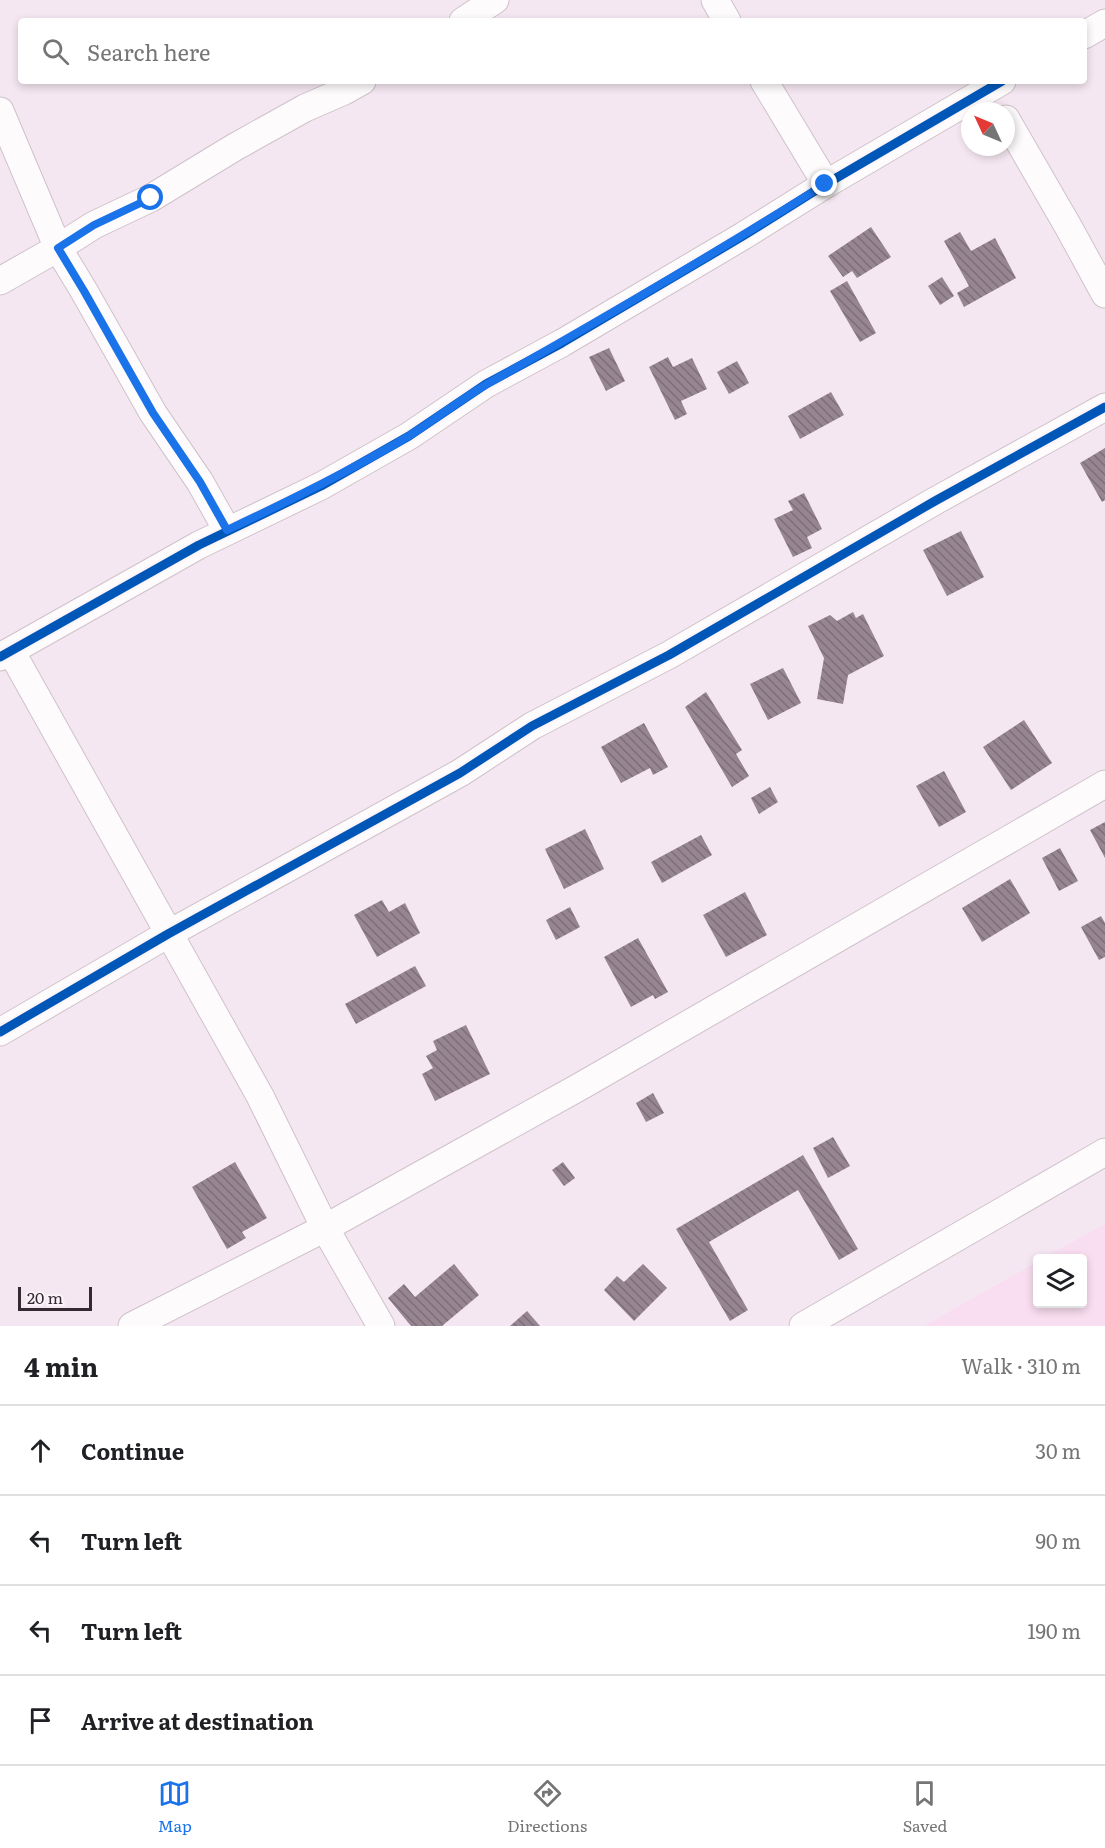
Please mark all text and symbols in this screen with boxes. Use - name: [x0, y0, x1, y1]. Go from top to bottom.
- search box: [18, 18, 1087, 84]
- icon: search: [39, 35, 72, 68]
- text: Search here: [87, 35, 210, 68]
- north arrow: [961, 102, 1015, 156]
- route end: [811, 170, 837, 196]
- route start: [137, 184, 163, 210]
- map controls: [1033, 1254, 1087, 1308]
- button: layers: [1033, 1254, 1087, 1308]
- scale bar: [18, 1284, 92, 1312]
- text: 20 m: [27, 1285, 63, 1309]
- text: 4 min: [24, 1346, 98, 1385]
- text: Walk · 310 m: [961, 1350, 1081, 1380]
- icon: ahead: [24, 1434, 57, 1467]
- text: Continue: [81, 1434, 184, 1467]
- text: 30 m: [1035, 1435, 1081, 1465]
- icon: left: [24, 1524, 57, 1557]
- text: Turn left: [81, 1524, 182, 1557]
- text: 90 m: [1036, 1525, 1081, 1555]
- icon: left: [24, 1614, 57, 1647]
- text: Turn left: [81, 1614, 182, 1647]
- text: 190 m: [1027, 1615, 1081, 1645]
- icon: arrive: [24, 1704, 57, 1737]
- text: Arrive at destination: [81, 1704, 314, 1737]
- tab: Map: [158, 1777, 192, 1837]
- tab: Directions: [507, 1777, 587, 1837]
- tab: Saved: [903, 1777, 947, 1837]

